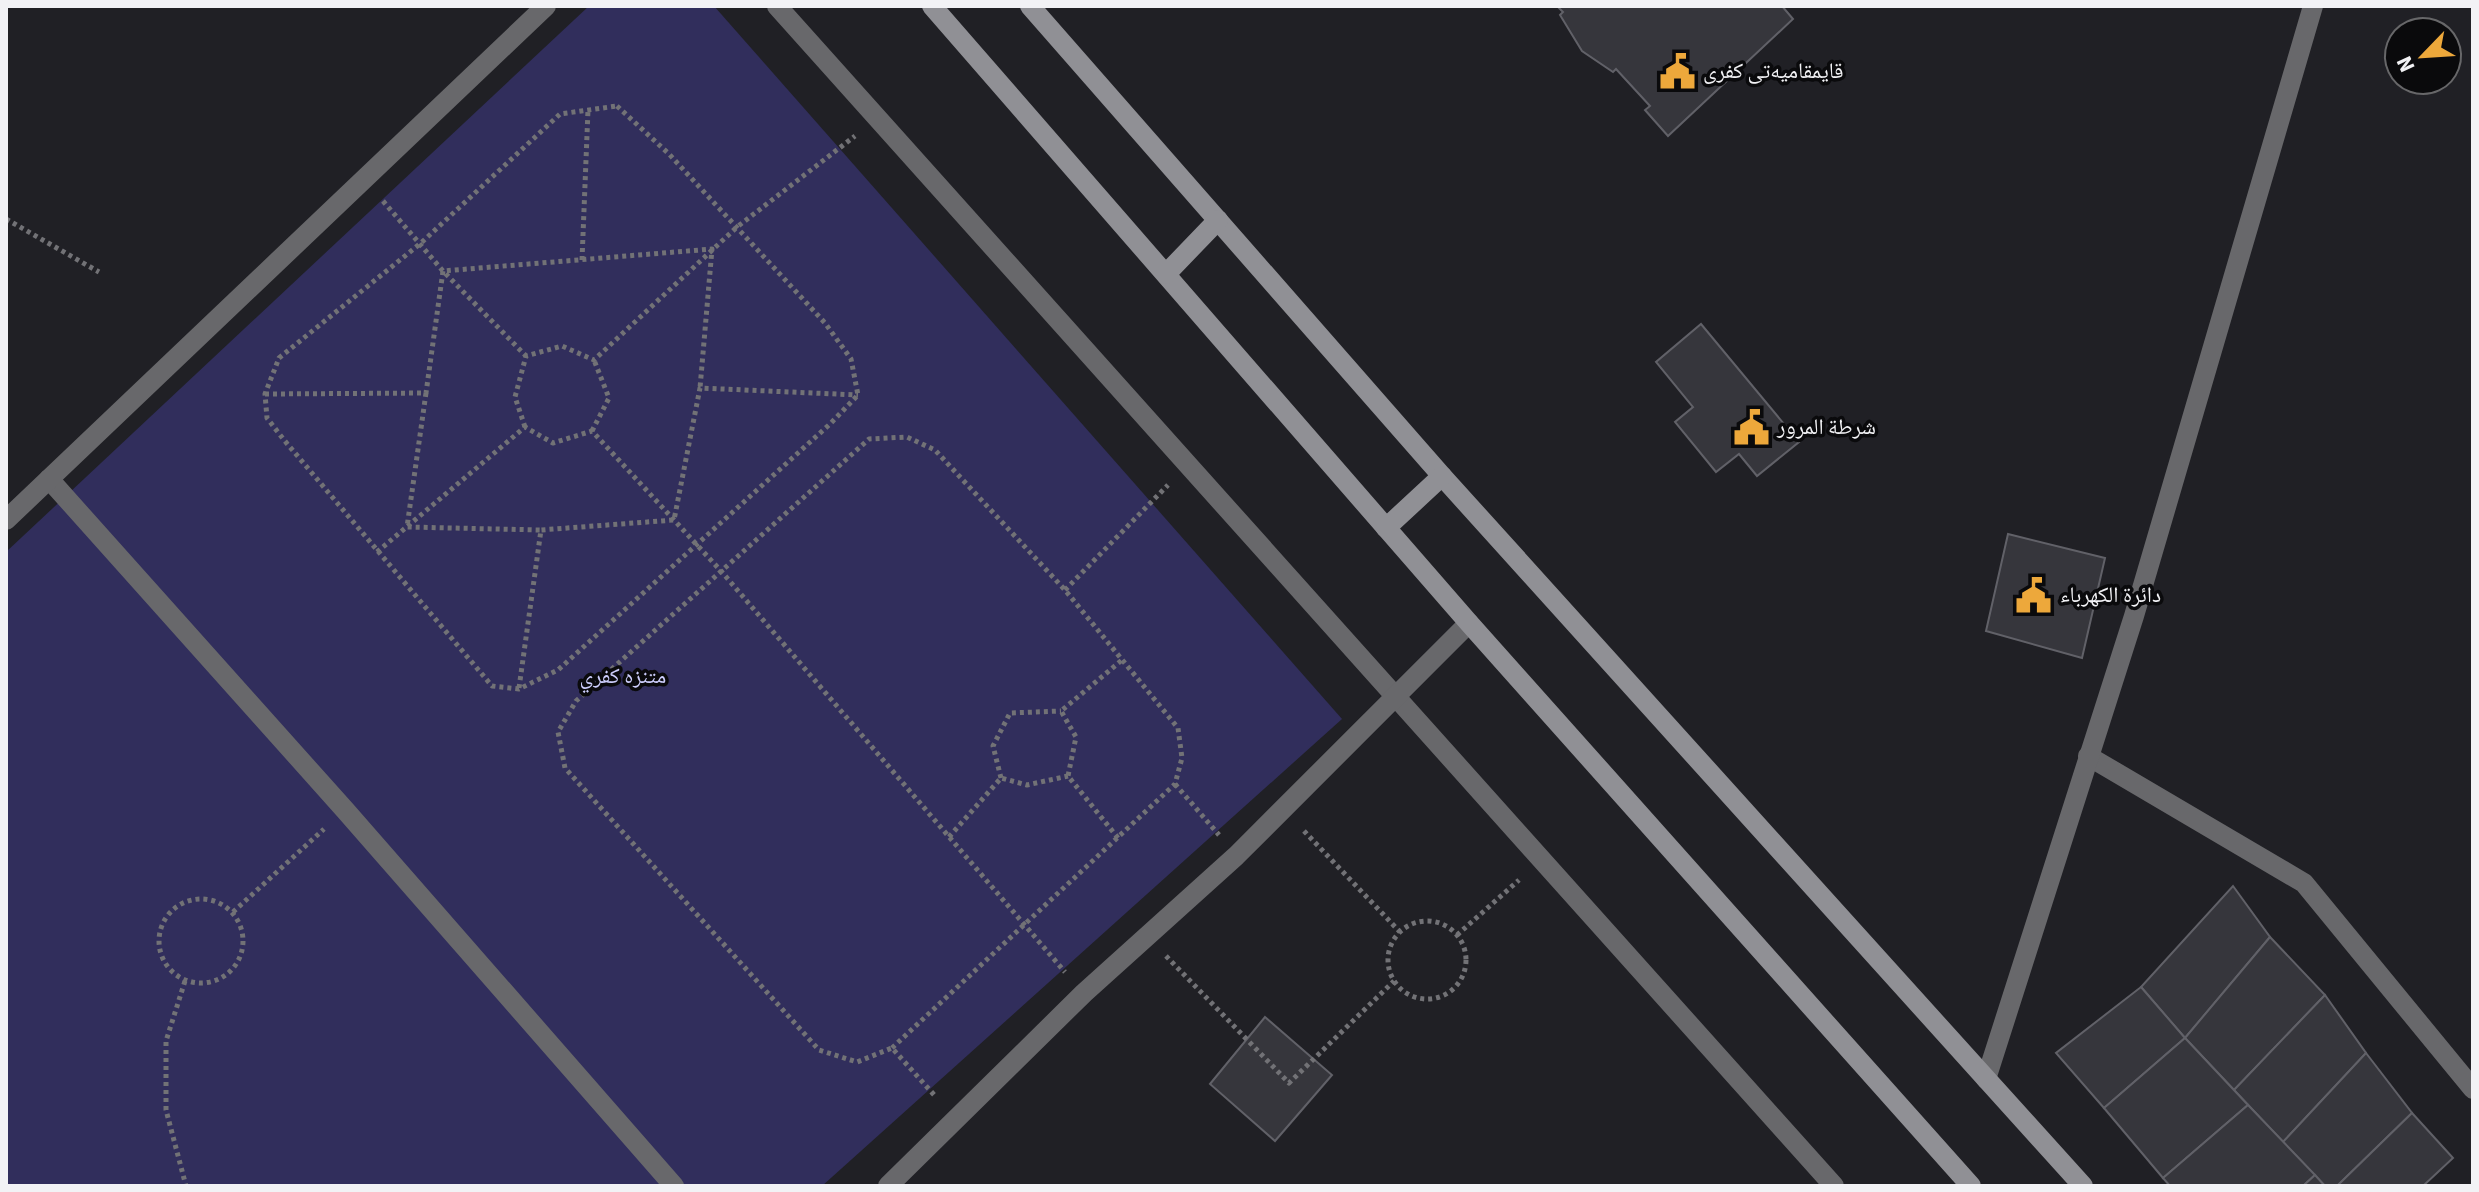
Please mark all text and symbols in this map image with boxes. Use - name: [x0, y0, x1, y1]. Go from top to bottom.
- north arrow: [2383, 16, 2463, 96]
- text: N: [2388, 51, 2423, 77]
- public building icon: قایمقامیەتی کفری: [1658, 52, 1696, 90]
- place label: قایمقامیەتی کفری: [1703, 55, 1844, 87]
- public building icon: شرطة المرور: [1732, 408, 1770, 446]
- place label: شرطة المرور: [1776, 411, 1876, 443]
- public building icon: دائرة الكهرباء: [2015, 576, 2053, 614]
- place label: دائرة الكهرباء: [2060, 579, 2161, 611]
- park label: متنزه كفري: [580, 660, 666, 693]

